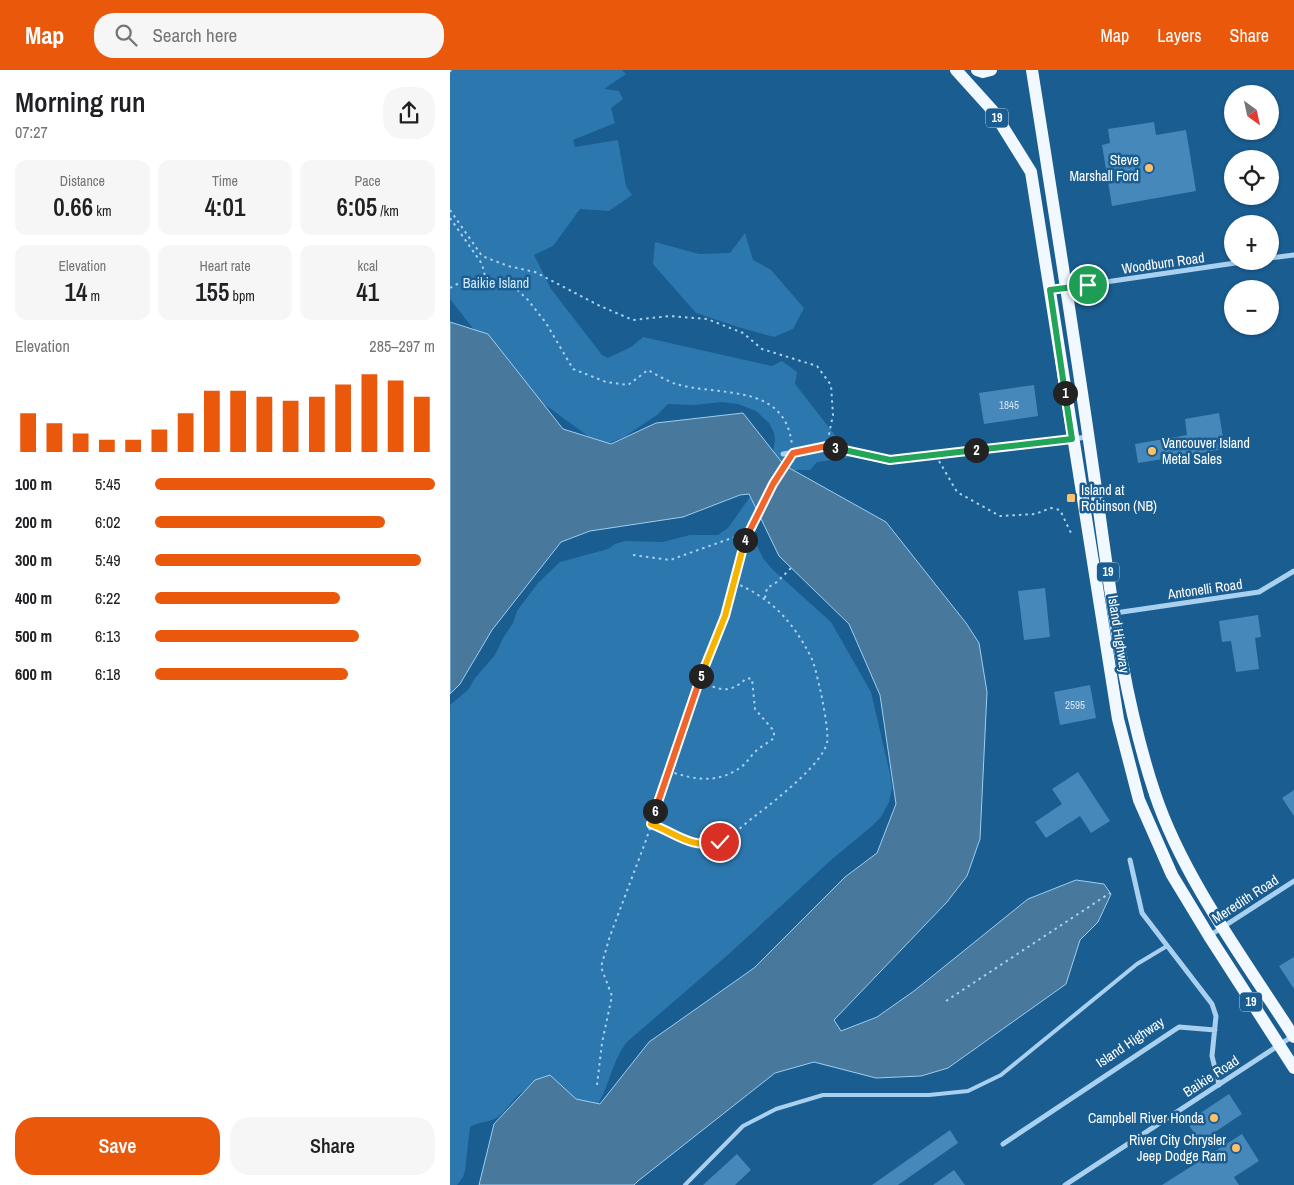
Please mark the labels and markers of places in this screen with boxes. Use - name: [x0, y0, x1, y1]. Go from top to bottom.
- place label: Steve Marshall Ford: [1069, 151, 1139, 185]
- marker: Steve Marshall Ford: [1143, 162, 1155, 174]
- pin: [1067, 264, 1109, 306]
- pin: 1: [1052, 380, 1078, 406]
- place label: Vancouver Island Metal Sales: [1162, 434, 1250, 468]
- pin: 3: [822, 436, 848, 460]
- pin: 2: [964, 438, 988, 462]
- marker: Vancouver Island Metal Sales: [1146, 445, 1158, 457]
- place label: Island at Robinson (NB): [1081, 481, 1157, 515]
- marker: Island at Robinson (NB): [1065, 492, 1077, 504]
- pin: 4: [732, 528, 758, 552]
- pin: 5: [688, 664, 714, 688]
- pin: 6: [642, 798, 668, 824]
- pin: [699, 821, 741, 863]
- place label: Campbell River Honda: [1088, 1109, 1205, 1127]
- marker: Campbell River Honda: [1208, 1112, 1220, 1124]
- place label: River City Chrysler Jeep Dodge Ram: [1129, 1131, 1226, 1165]
- marker: River City Chrysler Jeep Dodge Ram: [1230, 1142, 1242, 1154]

